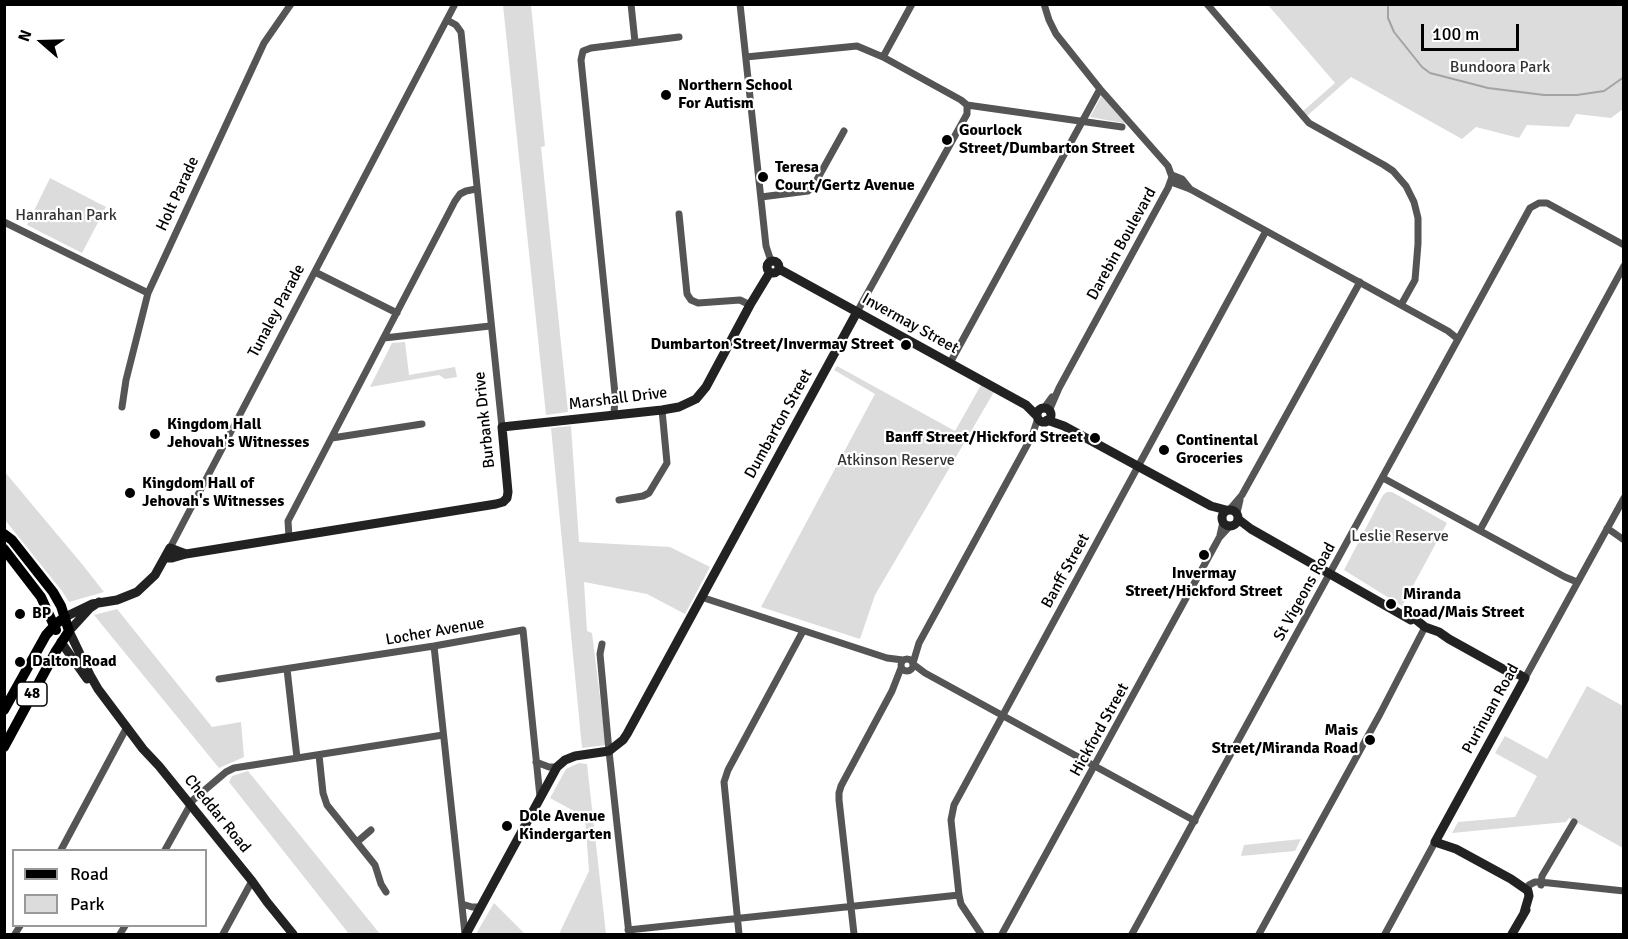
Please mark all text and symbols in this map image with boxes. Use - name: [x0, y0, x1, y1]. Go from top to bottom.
- north arrow: [12, 12, 72, 72]
- scale bar: [1424, 12, 1522, 50]
- text: 100 m: [1432, 23, 1479, 45]
- text: N: [14, 27, 36, 45]
- park label: Bundoora Park: [1450, 58, 1550, 78]
- place label: Northern School For Autism: [678, 76, 793, 114]
- marker: Northern School For Autism: [659, 88, 673, 102]
- place label: Gourlock Street/Dumbarton Street: [959, 121, 1135, 159]
- marker: Gourlock Street/Dumbarton Street: [940, 133, 954, 147]
- street label: Holt Parade: [152, 154, 204, 234]
- place label: Teresa Court/Gertz Avenue: [775, 158, 915, 196]
- marker: Teresa Court/Gertz Avenue: [756, 170, 770, 184]
- street label: Darebin Boulevard: [1083, 184, 1161, 304]
- park label: Hanrahan Park: [15, 206, 117, 226]
- street label: Tunaley Parade: [244, 261, 310, 361]
- street label: Invermay Street: [858, 290, 962, 358]
- place label: Dumbarton Street/Invermay Street: [650, 335, 894, 355]
- marker: Dumbarton Street/Invermay Street: [899, 338, 913, 352]
- street label: Dumbarton Street: [741, 366, 817, 482]
- street label: Burbank Drive: [470, 371, 500, 469]
- street label: Marshall Drive: [568, 383, 668, 415]
- place label: Kingdom Hall Jehovah's Witnesses: [167, 415, 309, 453]
- marker: Kingdom Hall Jehovah's Witnesses: [148, 427, 162, 441]
- place label: Banff Street/Hickford Street: [885, 428, 1083, 448]
- marker: Banff Street/Hickford Street: [1088, 431, 1102, 445]
- place label: Continental Groceries: [1176, 431, 1258, 469]
- marker: Continental Groceries: [1157, 443, 1171, 457]
- park label: Atkinson Reserve: [837, 451, 955, 471]
- place label: Kingdom Hall of Jehovah's Witnesses: [142, 474, 284, 512]
- marker: Kingdom Hall of Jehovah's Witnesses: [123, 486, 137, 500]
- park label: Leslie Reserve: [1351, 527, 1449, 547]
- street label: Banff Street: [1038, 530, 1094, 612]
- street label: St Vigeons Road: [1270, 539, 1340, 645]
- marker: Invermay Street/Hickford Street: [1197, 548, 1211, 562]
- place label: Invermay Street/Hickford Street: [1125, 564, 1283, 602]
- place label: Miranda Road/Mais Street: [1403, 585, 1525, 623]
- marker: Miranda Road/Mais Street: [1384, 597, 1398, 611]
- place label: BP: [32, 604, 51, 624]
- marker: BP: [13, 607, 27, 621]
- street label: Locher Avenue: [384, 614, 486, 650]
- place label: Dalton Road: [32, 652, 117, 672]
- marker: Dalton Road: [13, 655, 27, 669]
- street label: Purinuan Road: [1458, 661, 1524, 757]
- street label: Hickford Street: [1066, 680, 1134, 780]
- road number: 48: [17, 682, 47, 706]
- place label: Mais Street/Miranda Road: [1212, 721, 1358, 759]
- marker: Mais Street/Miranda Road: [1363, 733, 1377, 747]
- street label: Cheddar Road: [180, 771, 254, 857]
- place label: Dole Avenue Kindergarten: [519, 807, 611, 845]
- marker: Dole Avenue Kindergarten: [500, 819, 514, 833]
- legend: [12, 849, 207, 927]
- text: Road: [70, 863, 109, 885]
- text: Park: [70, 893, 105, 915]

